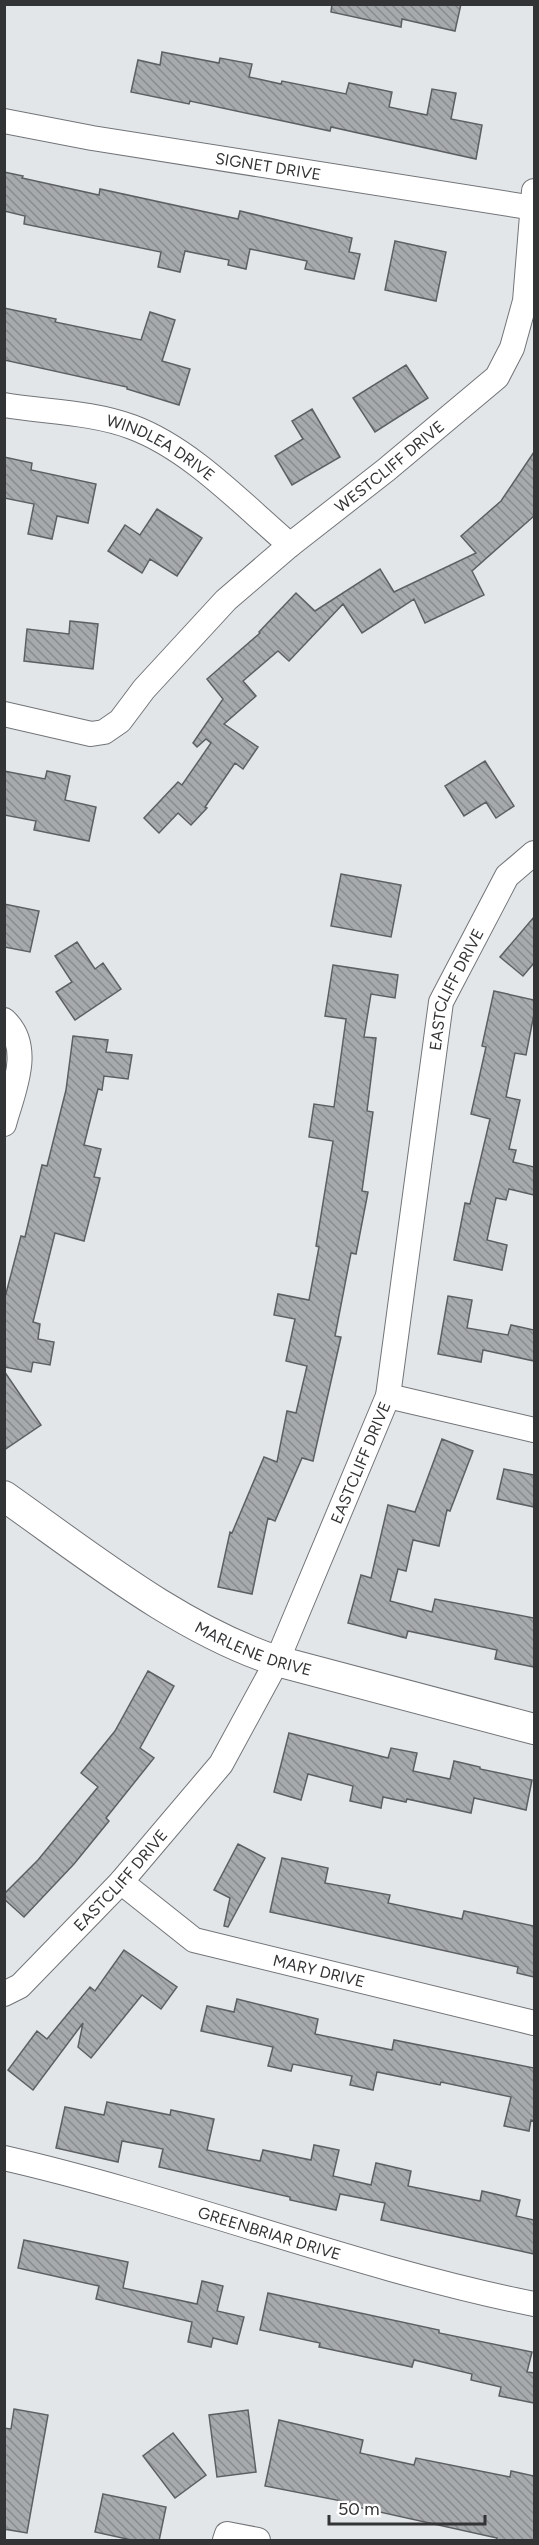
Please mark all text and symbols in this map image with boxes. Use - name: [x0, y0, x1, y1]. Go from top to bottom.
- street label: SIGNET DRIVE: [214, 149, 322, 184]
- street label: WINDLEA DRIVE: [105, 411, 219, 485]
- street label: WESTCLIFF DRIVE: [331, 417, 448, 516]
- street label: EASTCLIFF DRIVE: [426, 926, 488, 1052]
- street label: EASTCLIFF DRIVE: [327, 1399, 395, 1527]
- street label: MARLENE DRIVE: [192, 1618, 314, 1680]
- street label: EASTCLIFF DRIVE: [70, 1826, 172, 1935]
- street label: MARY DRIVE: [271, 1951, 367, 1991]
- street label: GREENBRIAR DRIVE: [196, 2203, 343, 2264]
- scale bar: [329, 2488, 485, 2526]
- text: 50 m: [338, 2498, 380, 2520]

